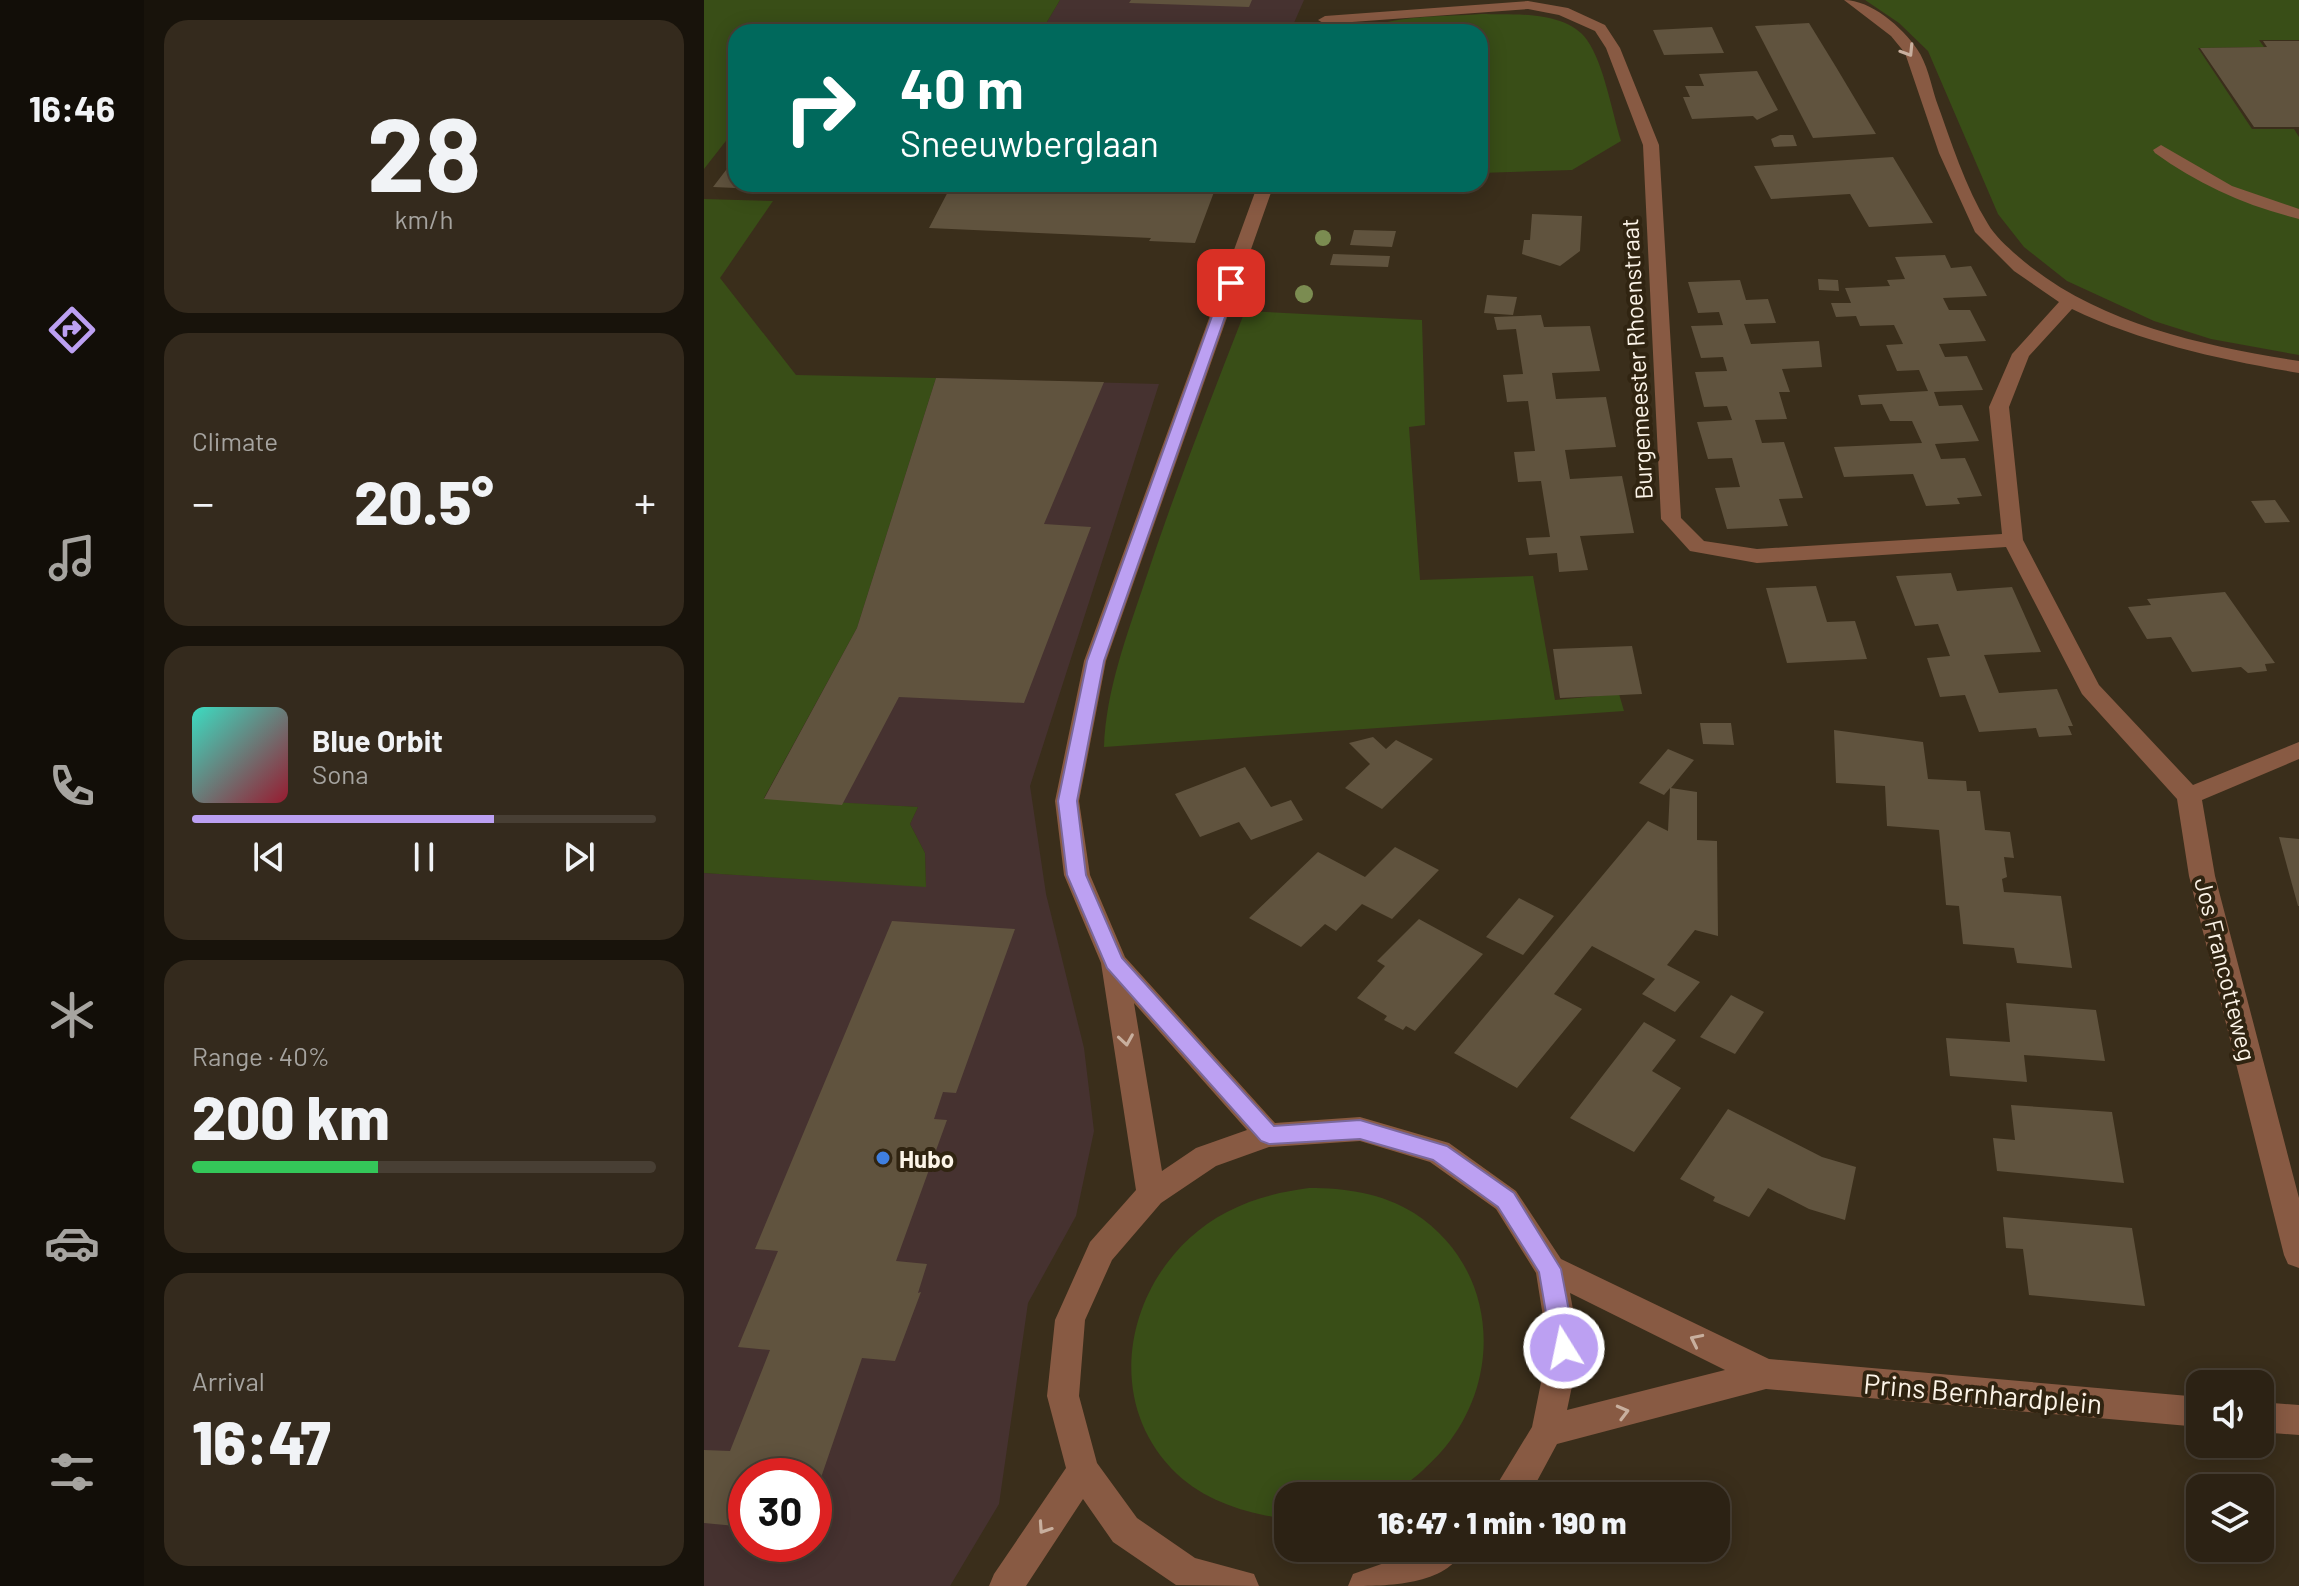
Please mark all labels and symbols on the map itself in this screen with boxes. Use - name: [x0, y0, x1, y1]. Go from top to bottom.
- one-way arrow: [1899, 42, 1914, 56]
- street label: Burgemeester Rhoenstraat: [1614, 218, 1658, 500]
- pin: [1197, 249, 1265, 317]
- street label: Jos Francotteweg: [2189, 874, 2263, 1064]
- one-way arrow: [1117, 1033, 1134, 1047]
- place label: Hubo: [899, 1144, 954, 1173]
- marker: Hubo: [874, 1149, 892, 1167]
- position arrow: [1522, 1306, 1606, 1390]
- one-way arrow: [1689, 1334, 1704, 1350]
- street label: Prins Bernhardplein: [1862, 1366, 2104, 1420]
- one-way arrow: [1615, 1404, 1629, 1421]
- speed limit sign: 30: [728, 1458, 832, 1562]
- one-way arrow: [1039, 1520, 1054, 1534]

